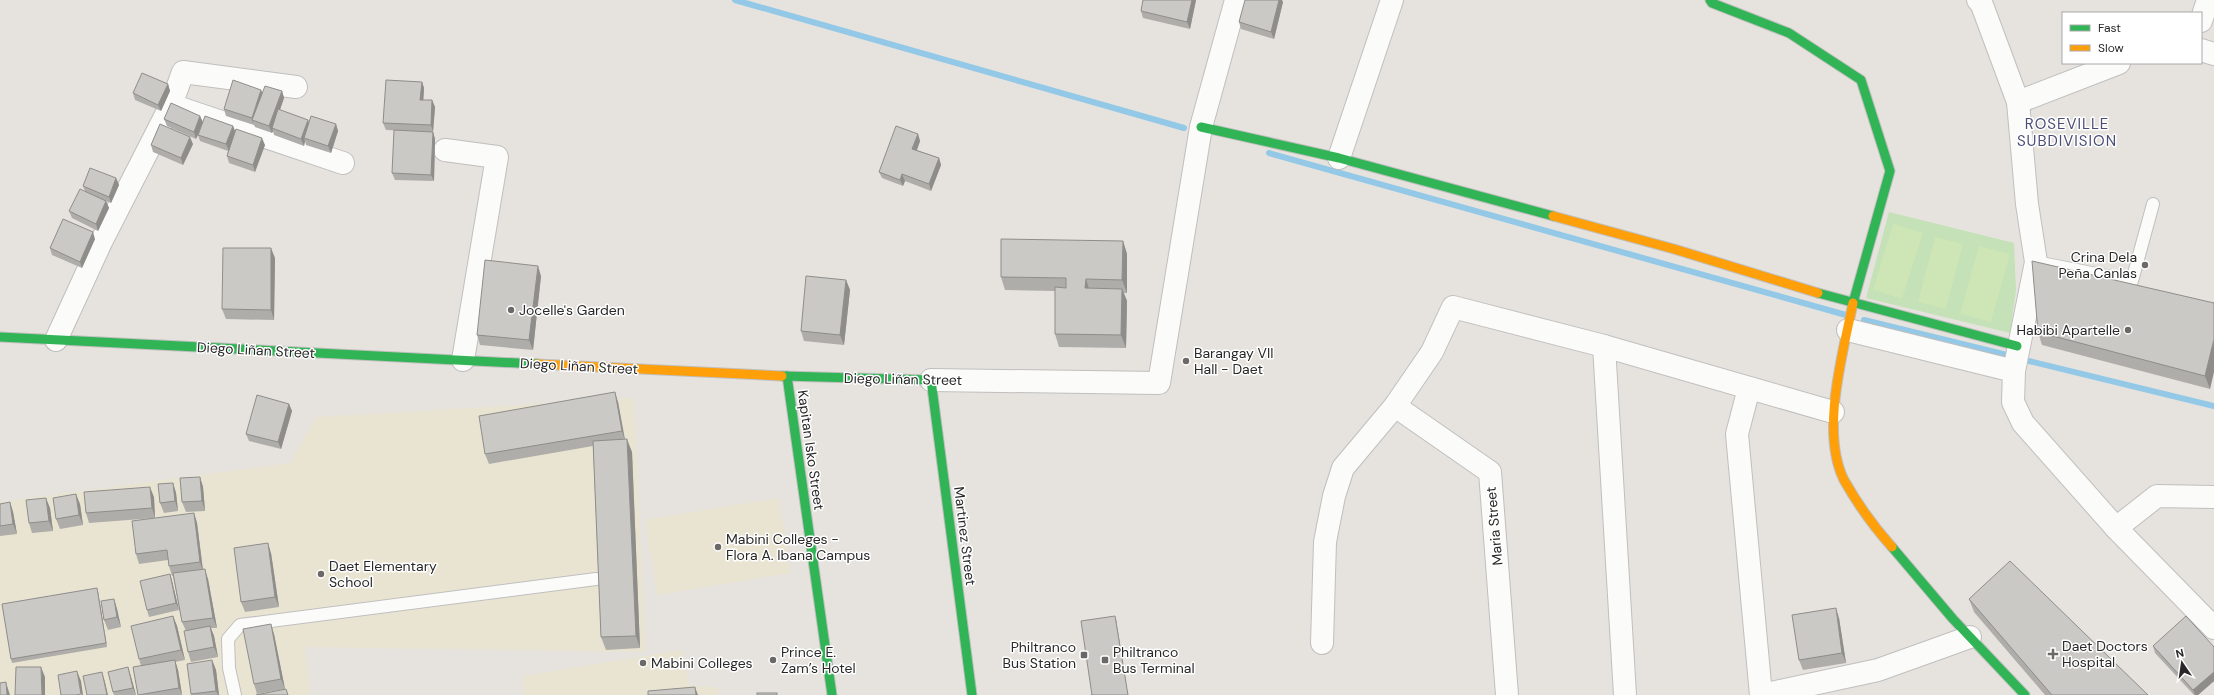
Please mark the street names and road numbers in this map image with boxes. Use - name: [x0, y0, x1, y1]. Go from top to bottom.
- street label: Diego Liñan Street: [196, 338, 316, 362]
- street label: Diego Liñan Street: [519, 354, 639, 378]
- street label: Diego Liñan Street: [844, 369, 962, 389]
- street label: Kapitan Isko Street: [794, 389, 828, 511]
- street label: Martinez Street: [950, 486, 980, 586]
- street label: Maria Street: [1482, 486, 1506, 566]

